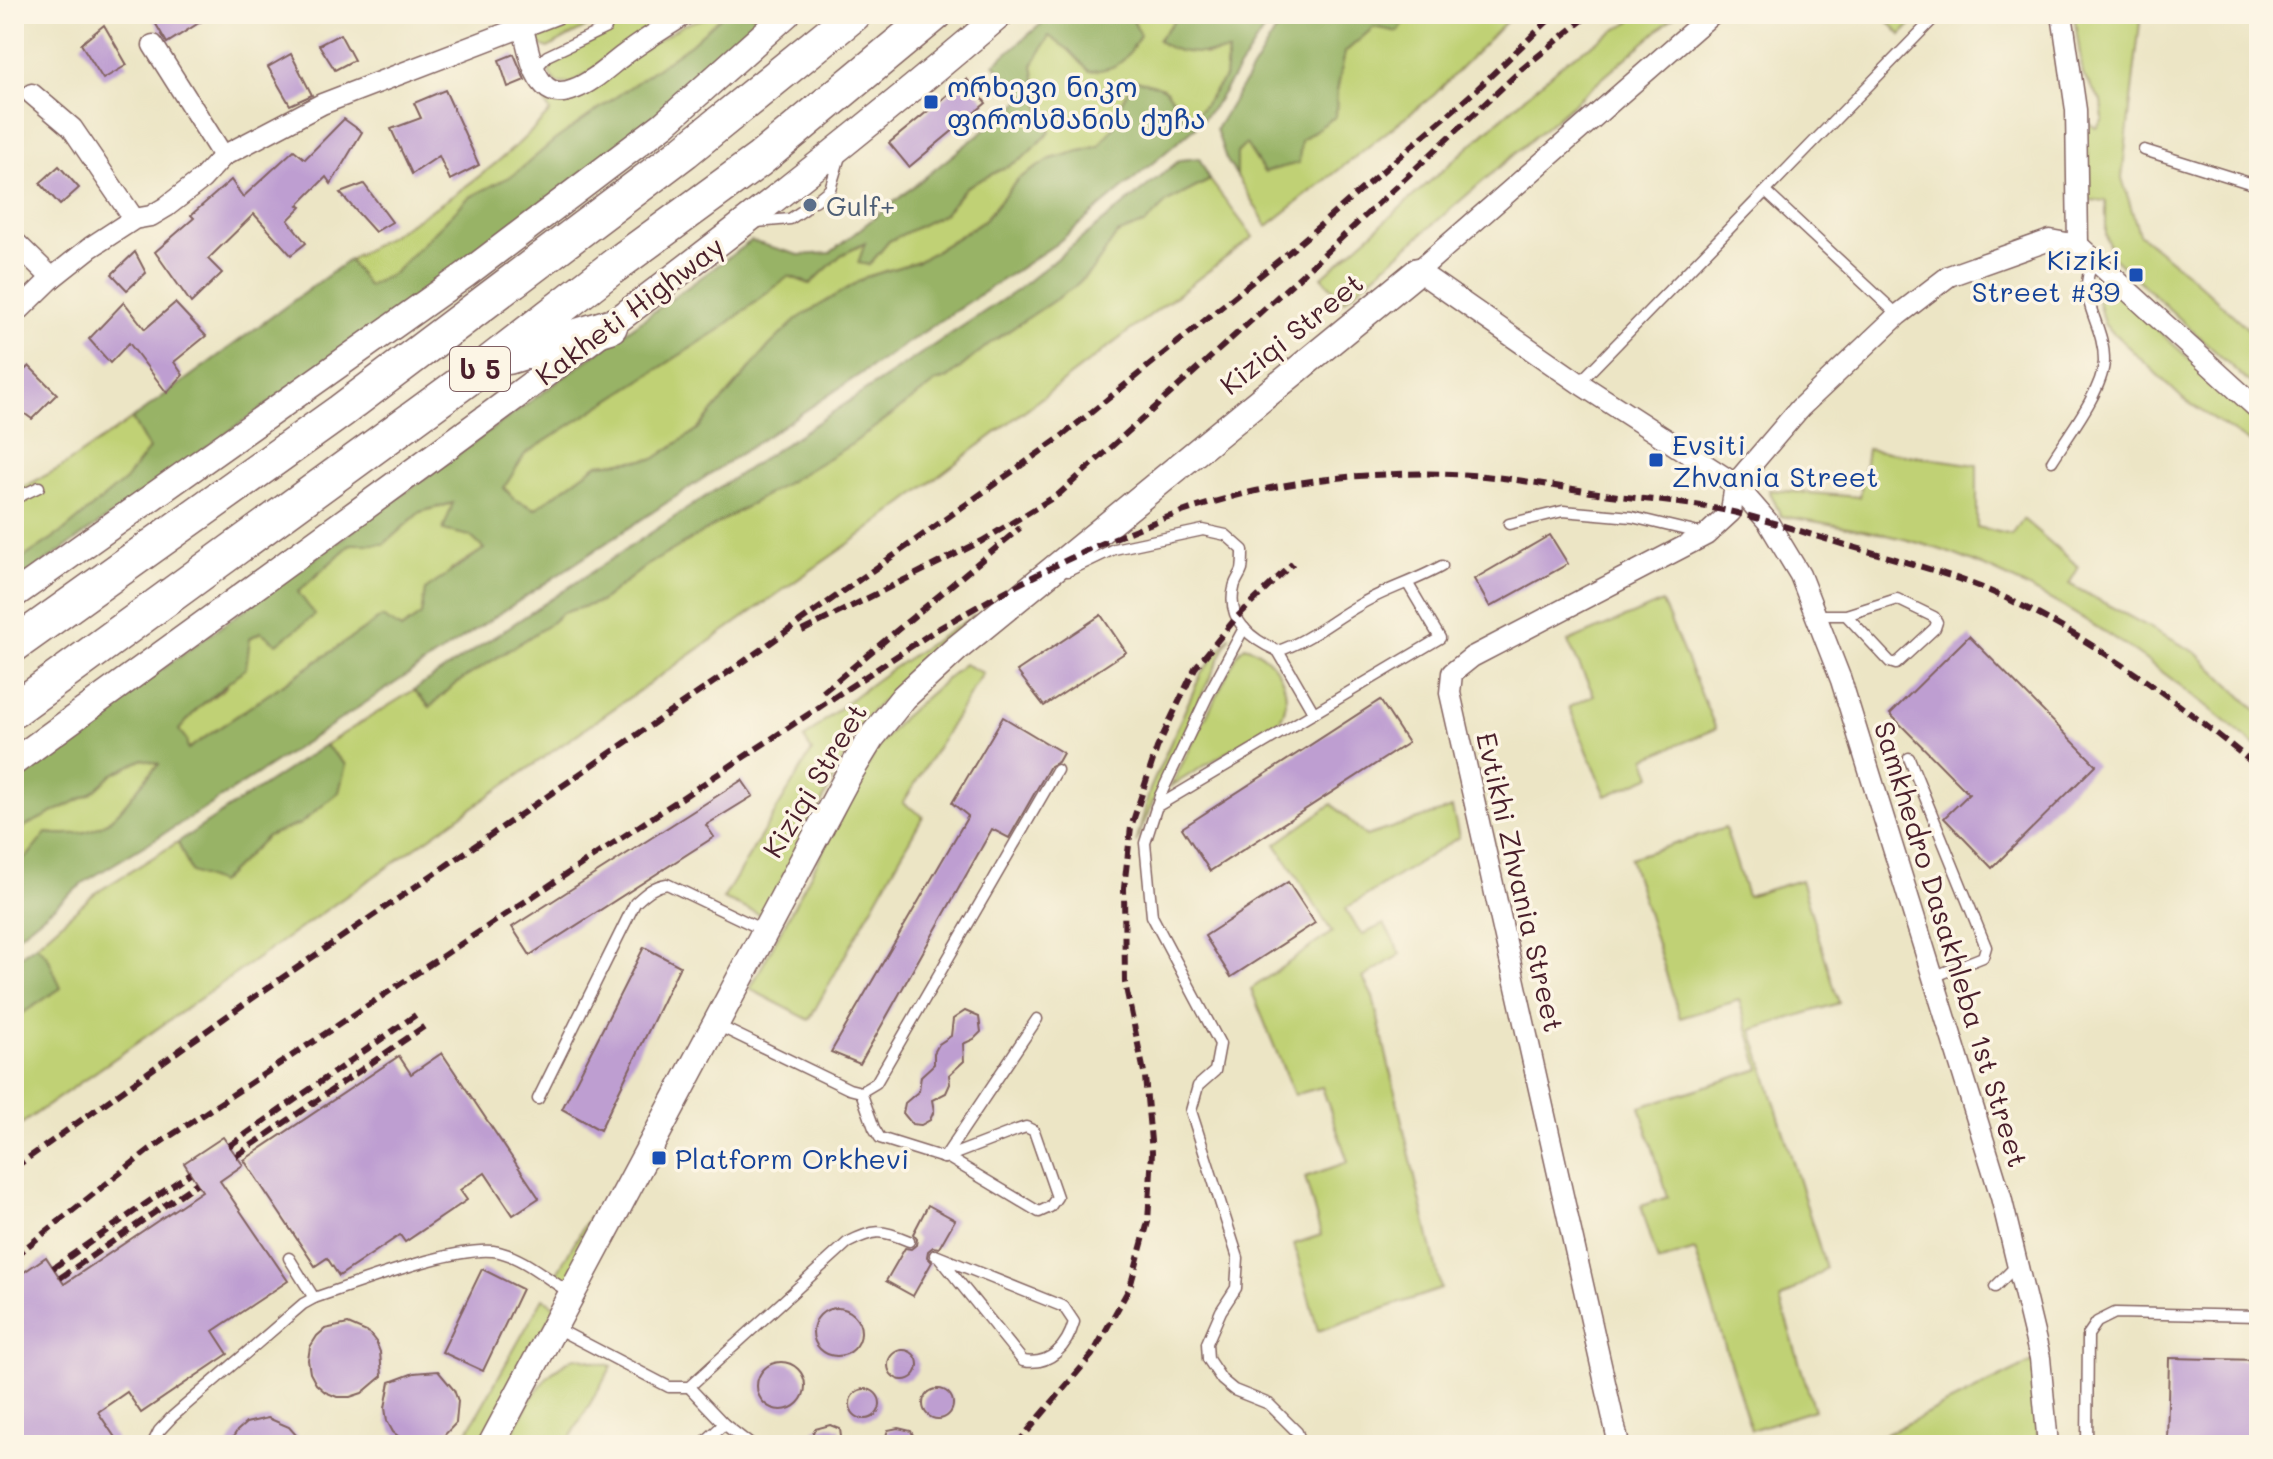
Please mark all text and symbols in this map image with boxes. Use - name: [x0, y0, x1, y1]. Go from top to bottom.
- place label: ორხევი ნიკო ფიროსმანის ქუჩა: [947, 68, 1206, 136]
- marker: ორხევი ნიკო ფიროსმანის ქუჩა: [922, 93, 940, 111]
- place label: Gulf+: [826, 187, 895, 223]
- marker: Gulf+: [801, 196, 819, 214]
- street label: Kakheti Highway: [528, 227, 730, 393]
- place label: Kiziki Street #39: [1972, 241, 2120, 309]
- street label: Kiziqi Street: [1212, 264, 1370, 402]
- marker: Kiziki Street #39: [2127, 266, 2145, 284]
- road number: ს 5: [450, 347, 510, 391]
- place label: Evsiti Zhvania Street: [1672, 426, 1879, 494]
- marker: Evsiti Zhvania Street: [1647, 451, 1665, 469]
- street label: Kiziqi Street: [754, 696, 874, 864]
- street label: Samkhedro Dasakhleba 1st Street: [1867, 717, 2037, 1171]
- street label: Evtikhi Zhvania Street: [1469, 729, 1573, 1035]
- place label: Platform Orkhevi: [675, 1140, 909, 1176]
- marker: Platform Orkhevi: [650, 1149, 668, 1167]

